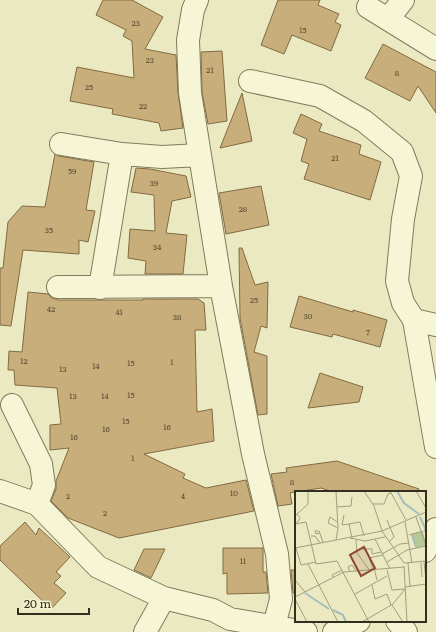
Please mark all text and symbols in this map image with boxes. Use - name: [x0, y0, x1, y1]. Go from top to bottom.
- house number: 23: [132, 17, 140, 28]
- house number: 15: [299, 24, 307, 35]
- house number: 23: [146, 54, 154, 65]
- house number: 21: [206, 64, 214, 75]
- house number: 8: [395, 67, 400, 78]
- house number: 25: [85, 81, 93, 92]
- house number: 22: [139, 100, 147, 111]
- house number: 21: [331, 152, 339, 163]
- house number: 59: [68, 165, 76, 176]
- house number: 39: [150, 177, 158, 188]
- house number: 28: [239, 203, 248, 214]
- house number: 35: [45, 224, 53, 235]
- house number: 34: [153, 241, 162, 252]
- house number: 25: [250, 294, 258, 305]
- house number: 42: [47, 303, 55, 314]
- house number: 41: [115, 306, 124, 317]
- house number: 30: [304, 310, 313, 321]
- house number: 38: [173, 311, 182, 322]
- house number: 7: [366, 326, 370, 337]
- house number: 12: [20, 355, 28, 366]
- house number: 1: [170, 356, 174, 367]
- house number: 15: [127, 357, 135, 368]
- house number: 14: [92, 360, 100, 371]
- house number: 13: [59, 363, 67, 374]
- house number: 15: [127, 389, 135, 400]
- house number: 13: [69, 390, 77, 401]
- house number: 14: [101, 390, 109, 401]
- house number: 15: [122, 415, 130, 426]
- house number: 16: [163, 421, 171, 432]
- house number: 16: [102, 423, 110, 434]
- house number: 16: [70, 431, 78, 442]
- house number: 1: [131, 452, 135, 463]
- house number: 8: [290, 476, 295, 487]
- house number: 10: [230, 487, 238, 498]
- house number: 2: [66, 490, 70, 501]
- house number: 4: [181, 490, 186, 501]
- inset map: [295, 491, 426, 622]
- house number: 2: [103, 507, 107, 518]
- house number: 11: [240, 555, 247, 566]
- scale bar: [18, 590, 89, 616]
- text: 20 m: [24, 594, 51, 612]

